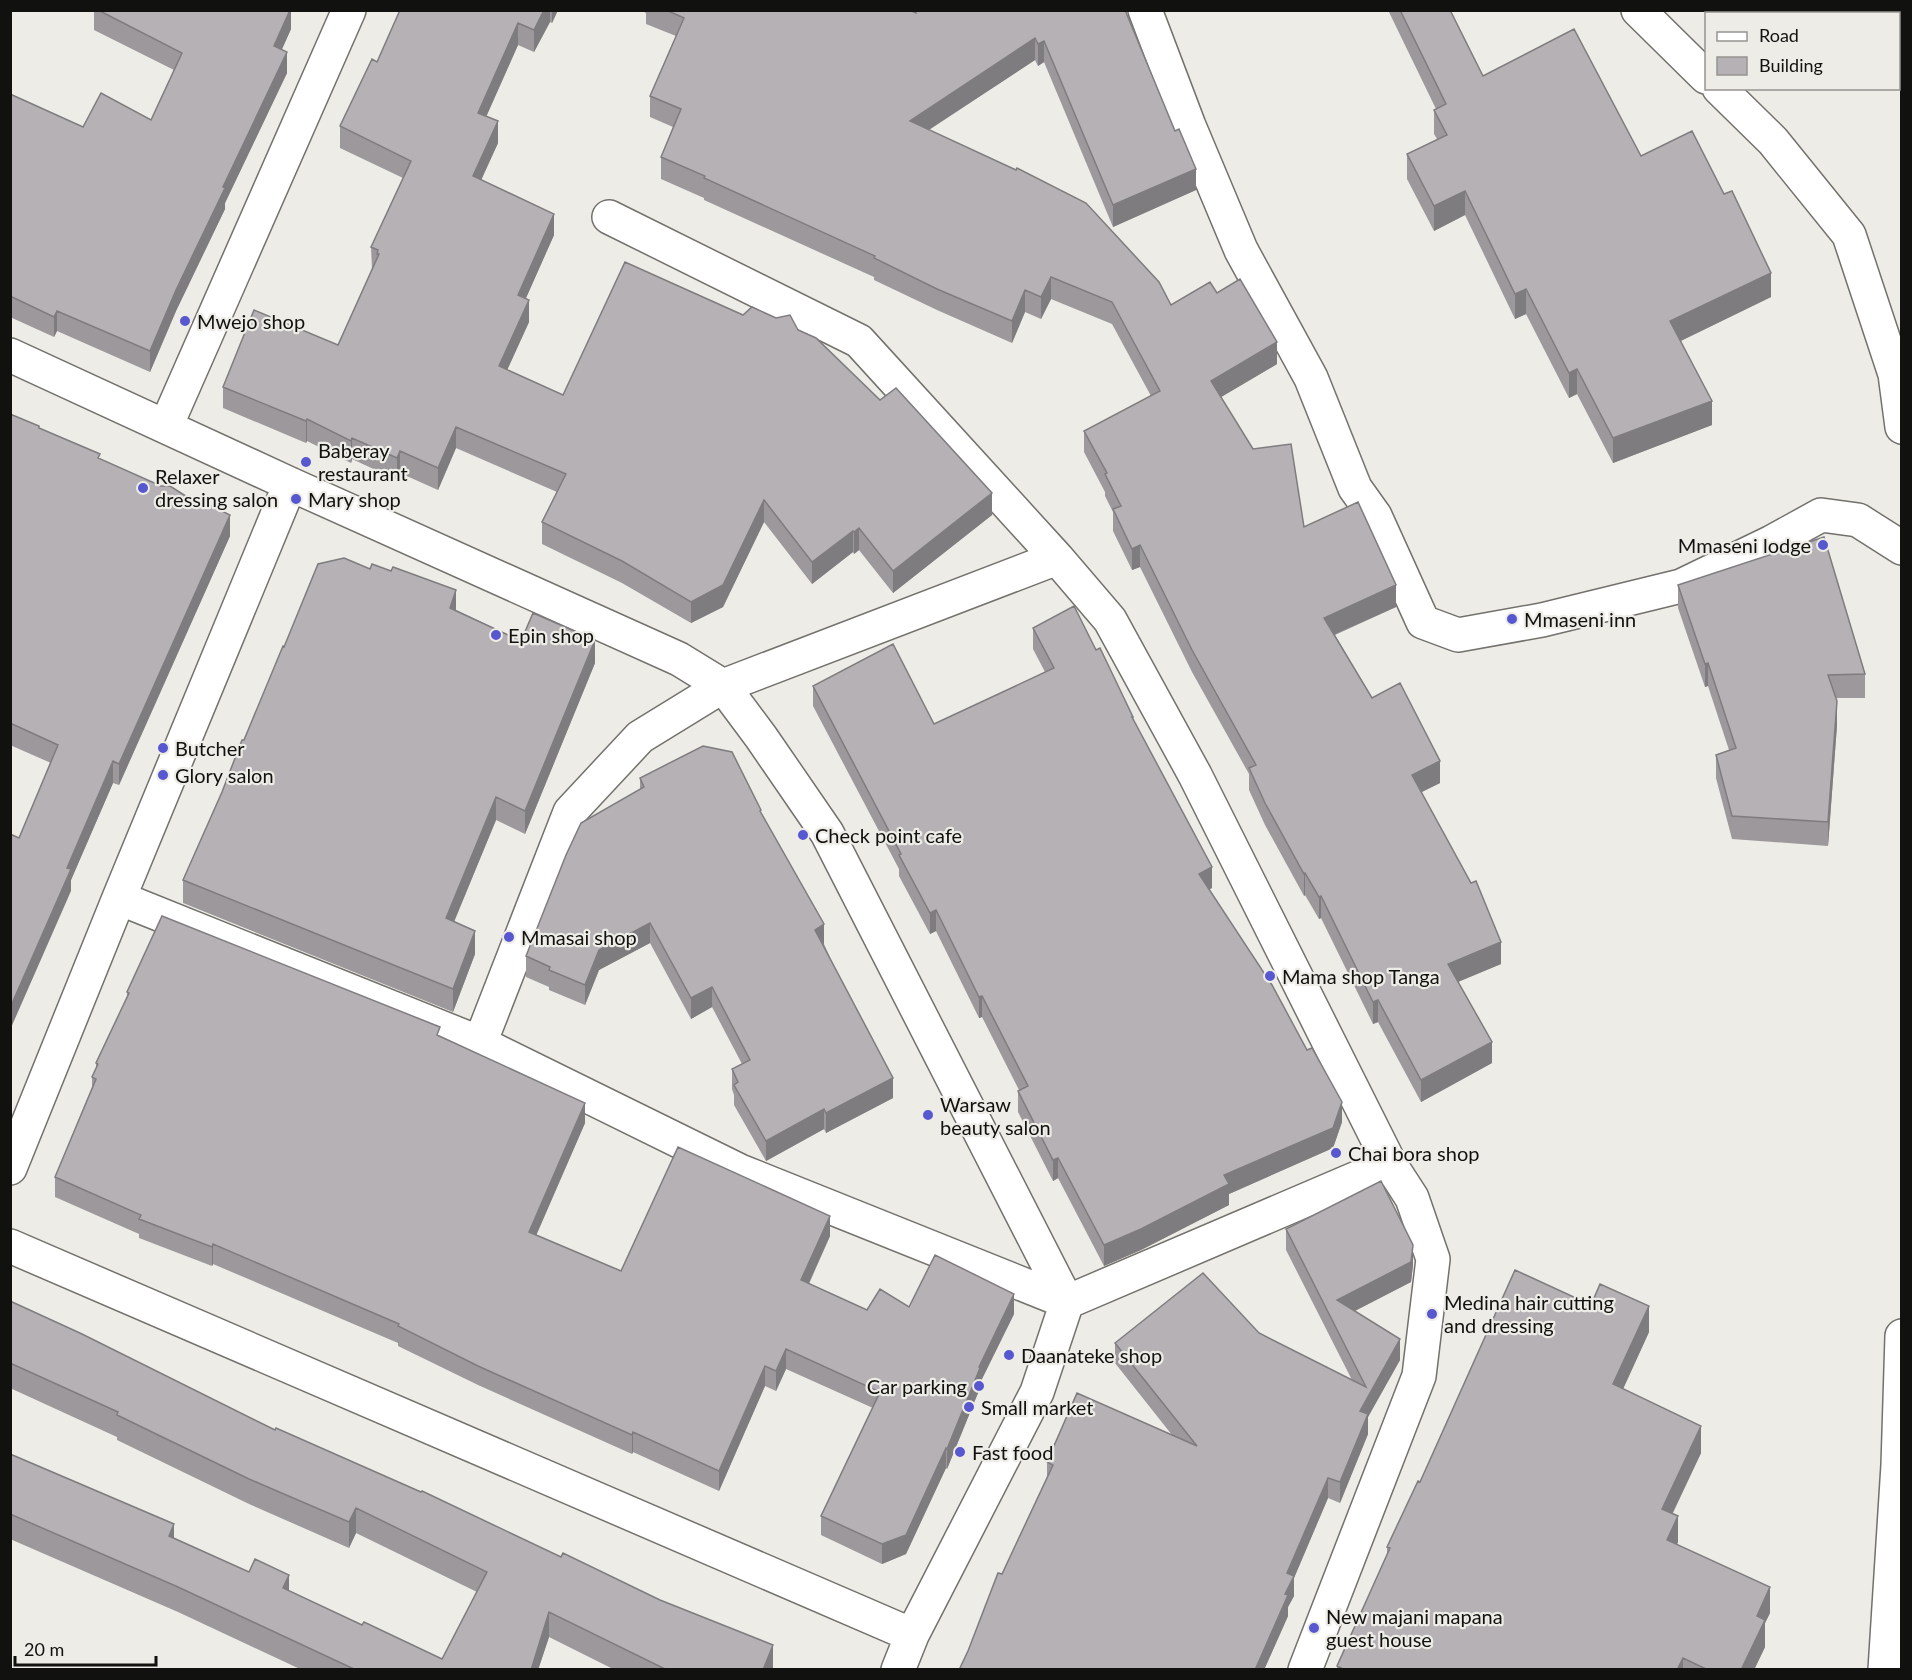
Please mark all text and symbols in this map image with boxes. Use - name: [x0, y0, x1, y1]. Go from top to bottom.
- legend: [1705, 12, 1900, 90]
- text: Road: [1759, 24, 1799, 46]
- text: Building: [1759, 54, 1823, 76]
- place label: Mwejo shop: [197, 309, 305, 333]
- marker: Mwejo shop: [178, 314, 192, 328]
- place label: Baberay restaurant: [318, 438, 408, 485]
- marker: Baberay restaurant: [299, 455, 313, 469]
- place label: Relaxer dressing salon: [155, 464, 278, 511]
- marker: Relaxer dressing salon: [136, 481, 150, 495]
- place label: Mary shop: [308, 487, 401, 511]
- marker: Mary shop: [289, 492, 303, 506]
- place label: Mmaseni lodge: [1678, 533, 1811, 557]
- marker: Mmaseni lodge: [1816, 538, 1830, 552]
- place label: Mmaseni inn: [1524, 607, 1636, 631]
- marker: Mmaseni inn: [1505, 612, 1519, 626]
- place label: Epin shop: [508, 623, 594, 647]
- marker: Epin shop: [489, 628, 503, 642]
- place label: Butcher: [175, 736, 245, 760]
- marker: Butcher: [156, 741, 170, 755]
- place label: Glory salon: [175, 763, 274, 787]
- marker: Glory salon: [156, 768, 170, 782]
- place label: Check point cafe: [815, 823, 962, 847]
- marker: Check point cafe: [796, 828, 810, 842]
- place label: Mmasai shop: [521, 925, 637, 949]
- marker: Mmasai shop: [502, 930, 516, 944]
- place label: Mama shop Tanga: [1282, 964, 1440, 988]
- marker: Mama shop Tanga: [1263, 969, 1277, 983]
- place label: Warsaw beauty salon: [940, 1092, 1051, 1139]
- marker: Warsaw beauty salon: [921, 1108, 935, 1122]
- place label: Chai bora shop: [1348, 1141, 1479, 1165]
- marker: Chai bora shop: [1329, 1146, 1343, 1160]
- place label: Medina hair cutting and dressing: [1444, 1290, 1614, 1337]
- marker: Medina hair cutting and dressing: [1425, 1307, 1439, 1321]
- place label: Daanateke shop: [1021, 1343, 1162, 1367]
- marker: Daanateke shop: [1002, 1348, 1016, 1362]
- place label: Car parking: [867, 1374, 967, 1398]
- marker: Car parking: [972, 1379, 986, 1393]
- place label: Small market: [981, 1395, 1094, 1419]
- marker: Small market: [962, 1400, 976, 1414]
- place label: Fast food: [972, 1440, 1053, 1464]
- marker: Fast food: [953, 1445, 967, 1459]
- place label: New majani mapana guest house: [1326, 1604, 1503, 1651]
- marker: New majani mapana guest house: [1307, 1621, 1321, 1635]
- scale bar: [15, 1629, 156, 1667]
- text: 20 m: [24, 1638, 64, 1660]

